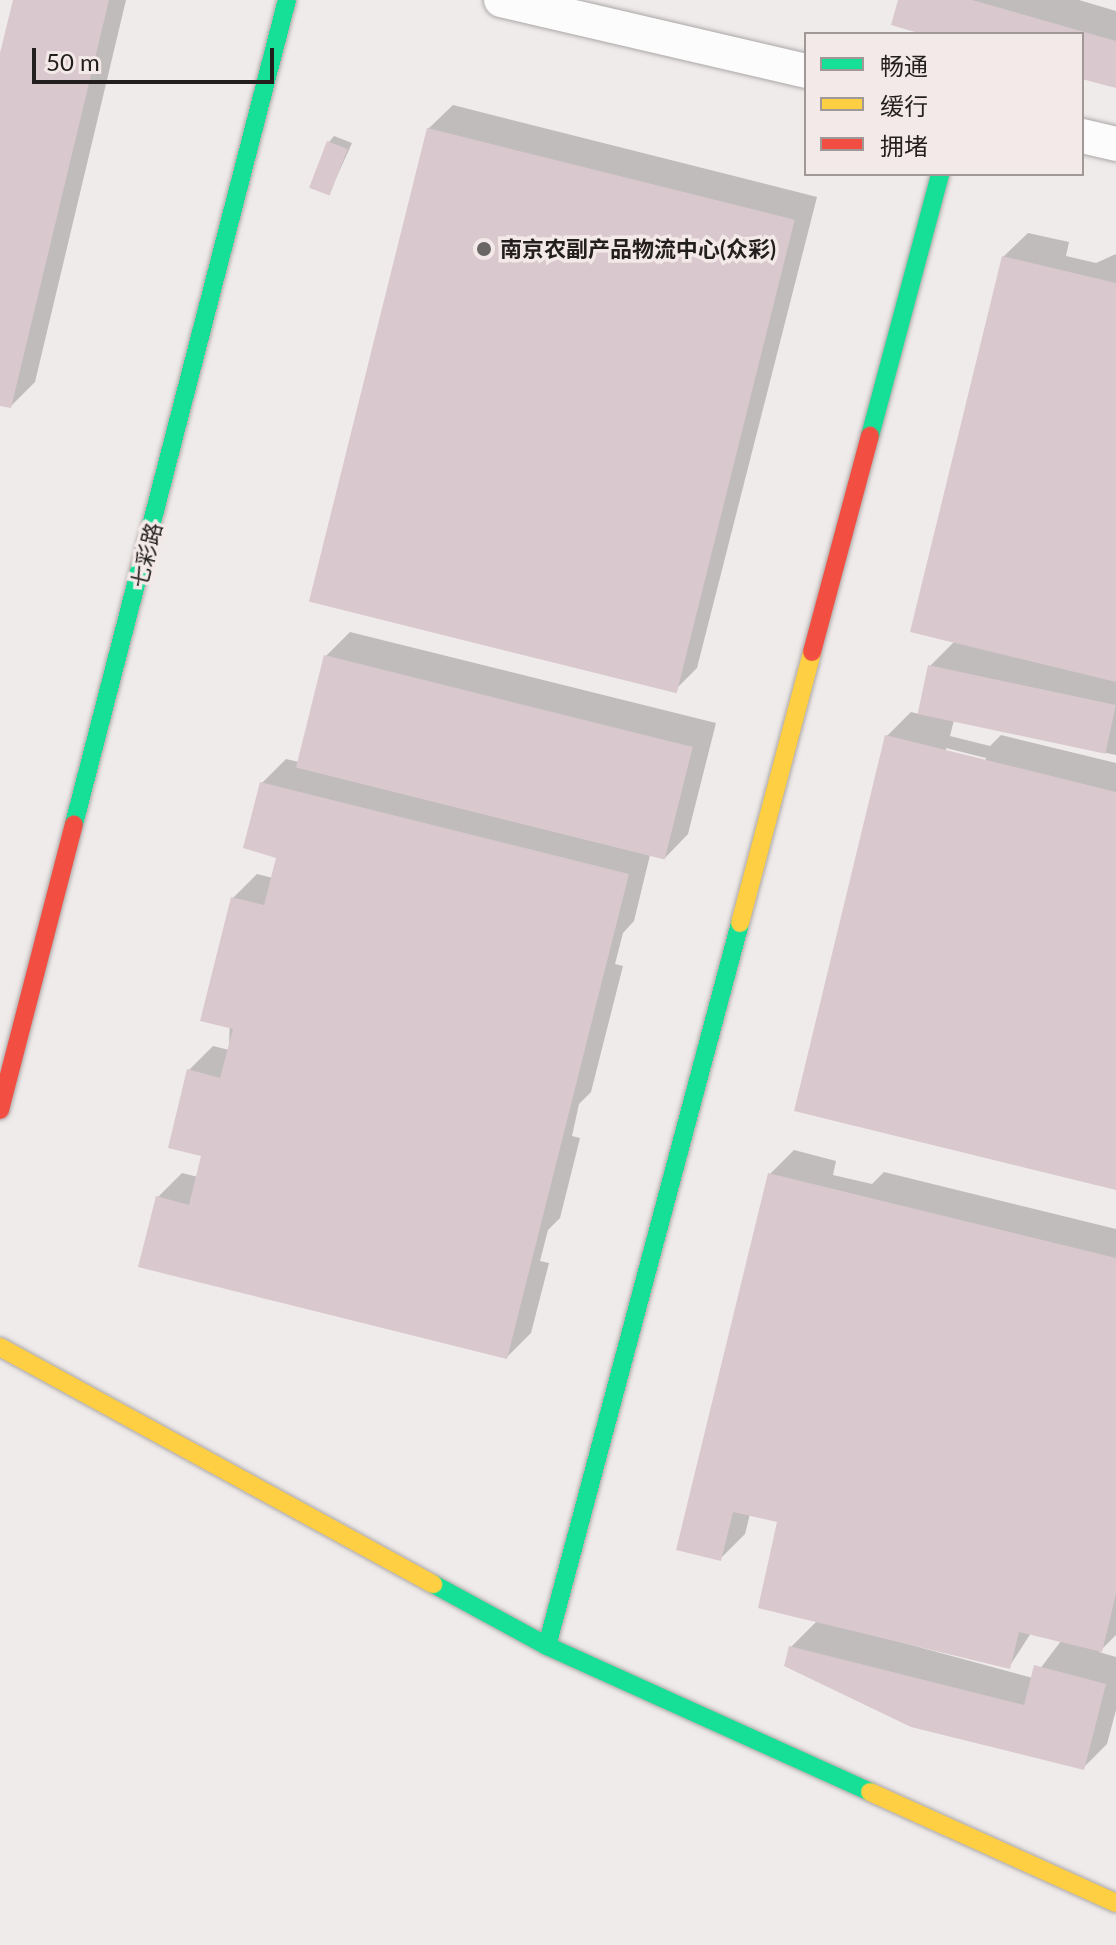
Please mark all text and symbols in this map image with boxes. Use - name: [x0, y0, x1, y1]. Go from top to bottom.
- scale bar: [36, 32, 278, 82]
- legend: [804, 32, 1084, 176]
- text: 50 m: [46, 47, 100, 76]
- text: 畅通: [880, 51, 928, 80]
- text: 缓行: [880, 91, 928, 120]
- text: 拥堵: [880, 131, 928, 160]
- place label: 南京农副产品物流中心(众彩): [500, 236, 776, 262]
- marker: 南京农副产品物流中心(众彩): [475, 240, 493, 258]
- street label: 七彩路: [125, 520, 167, 590]

